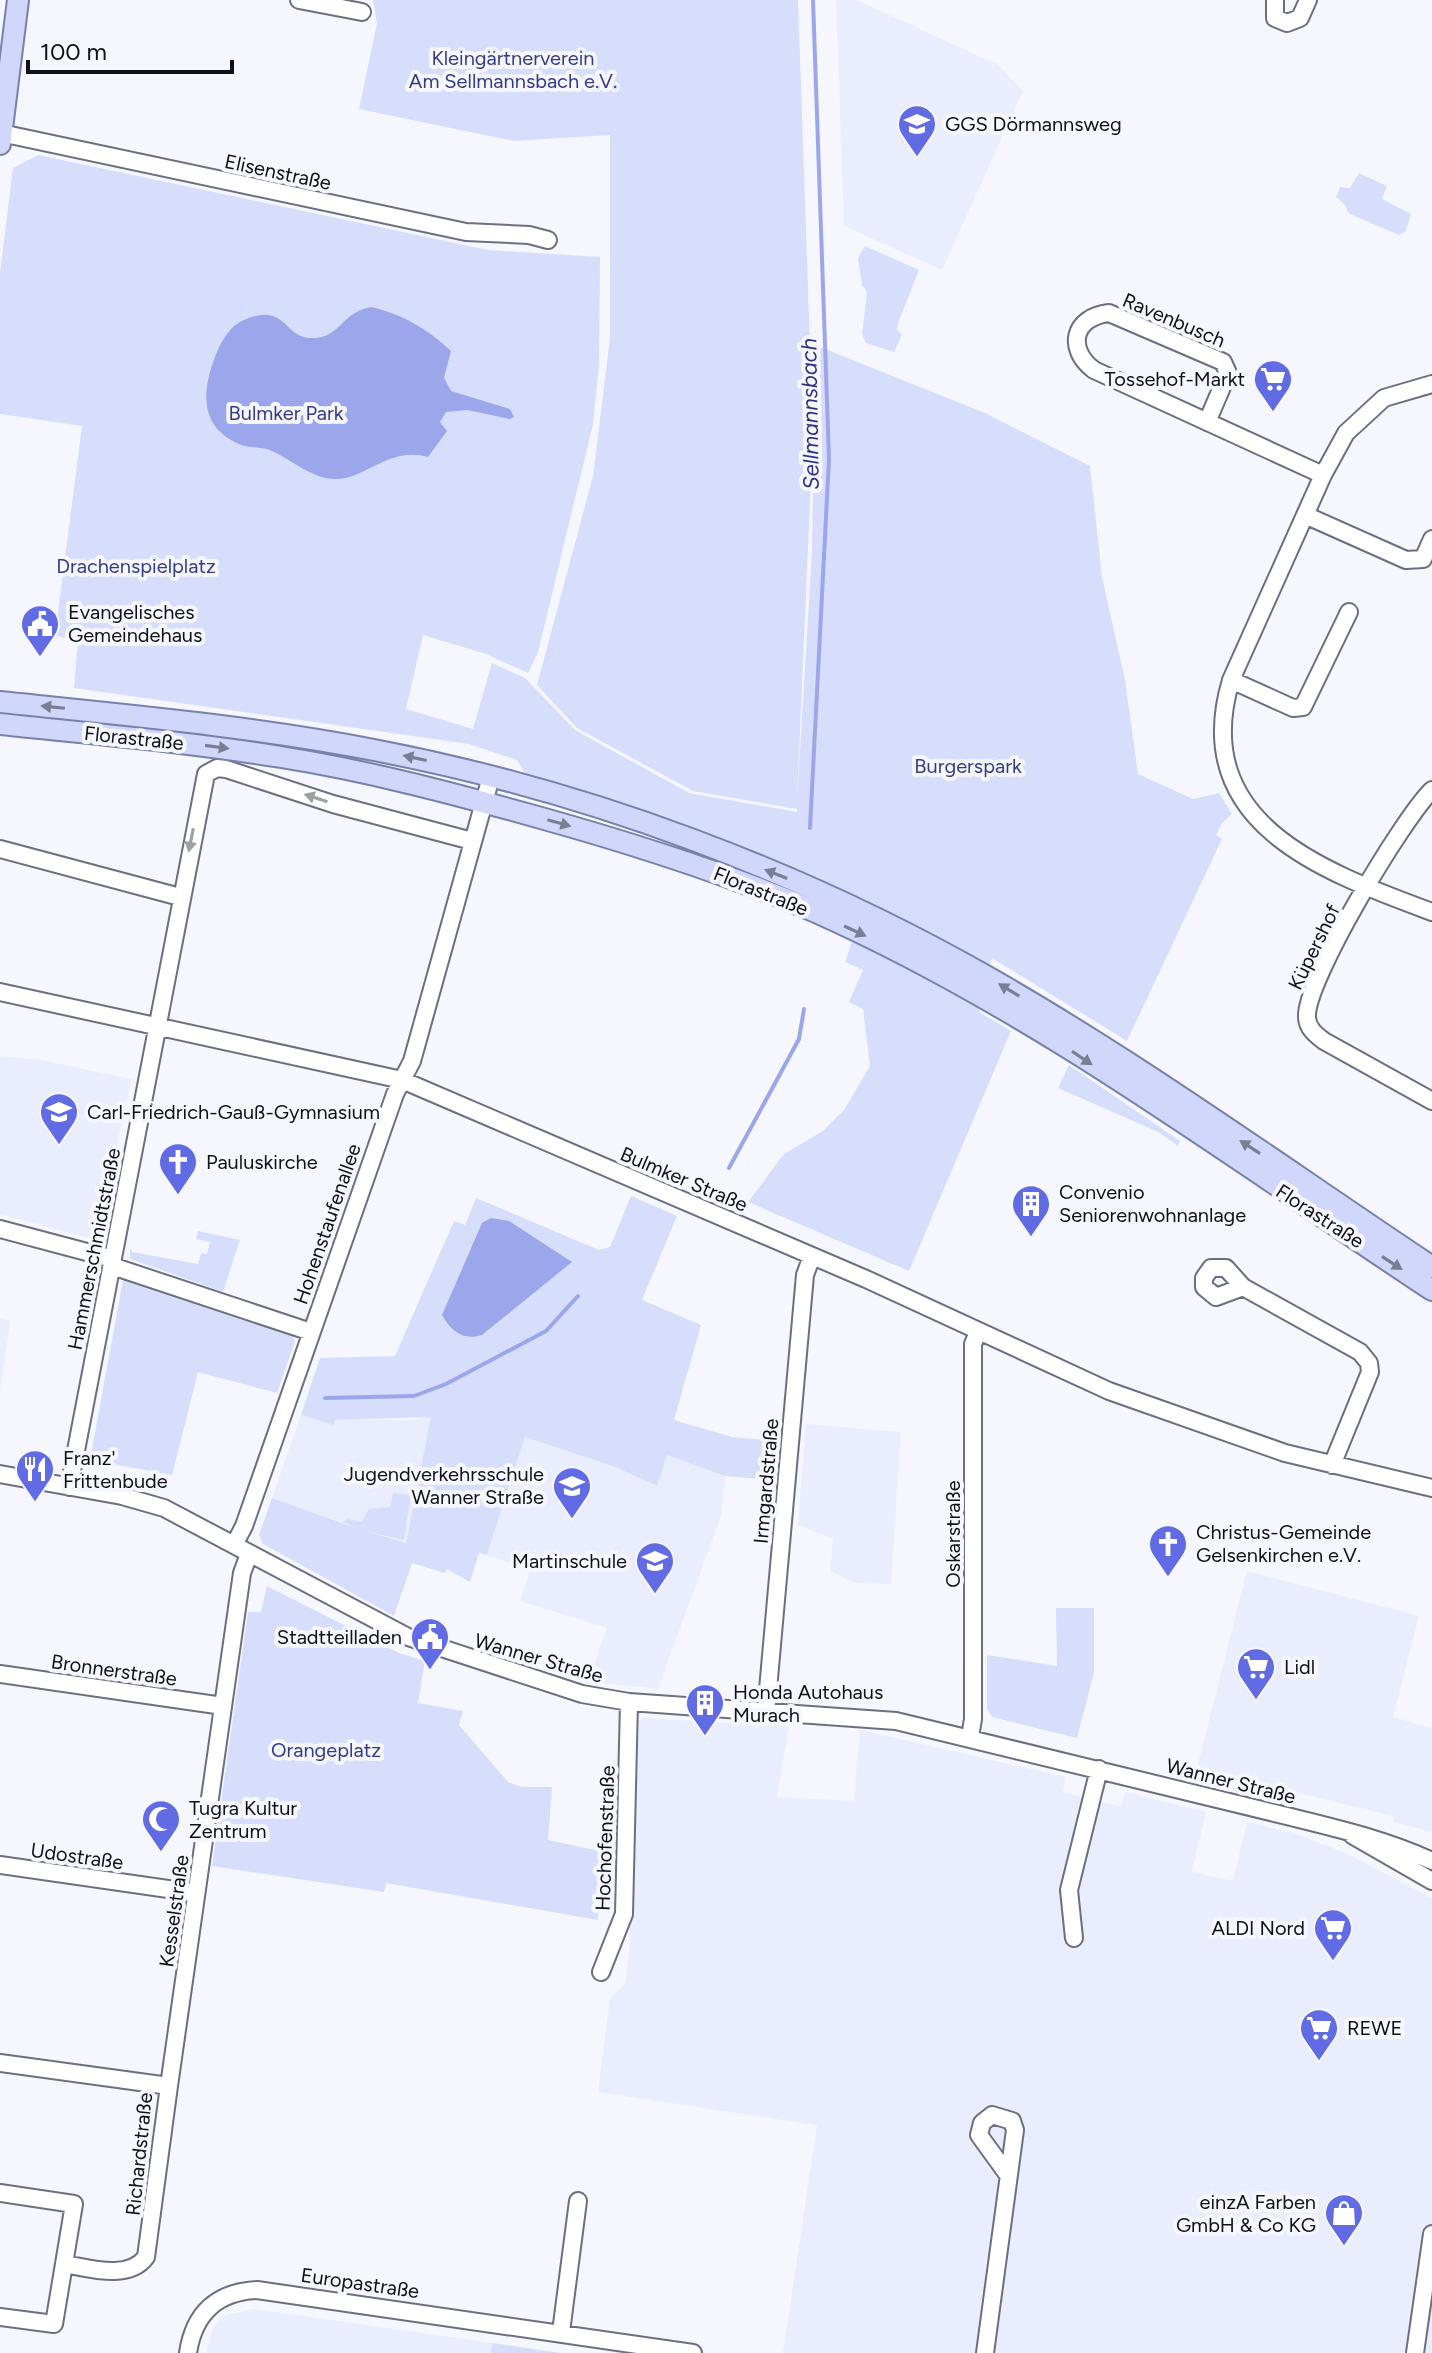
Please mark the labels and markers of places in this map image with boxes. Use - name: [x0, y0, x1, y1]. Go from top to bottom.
- school or university icon: GGS Dörmannsweg: [896, 103, 938, 158]
- place label: GGS Dörmannsweg: [945, 112, 1122, 136]
- supermarket icon: Tossehof-Markt: [1252, 358, 1294, 413]
- place label: Tossehof-Markt: [1104, 367, 1245, 391]
- place label: Evangelisches Gemeindehaus: [68, 600, 202, 647]
- public building icon: Evangelisches Gemeindehaus: [19, 603, 61, 658]
- school or university icon: Carl-Friedrich-Gauß-Gymnasium: [38, 1091, 80, 1146]
- place label: Carl-Friedrich-Gauß-Gymnasium: [87, 1100, 380, 1124]
- church icon: Pauluskirche: [157, 1141, 199, 1196]
- place label: Pauluskirche: [206, 1150, 318, 1174]
- place label: Convenio Seniorenwohnanlage: [1059, 1180, 1246, 1227]
- building icon: Convenio Seniorenwohnanlage: [1010, 1183, 1052, 1238]
- place label: Franz' Frittenbude: [63, 1446, 168, 1493]
- restaurant icon: Franz' Frittenbude: [14, 1448, 56, 1503]
- place label: Jugendverkehrsschule Wanner Straße: [344, 1462, 544, 1509]
- school or university icon: Jugendverkehrsschule Wanner Straße: [551, 1465, 593, 1520]
- place label: Christus-Gemeinde Gelsenkirchen e.V.: [1196, 1520, 1371, 1567]
- church icon: Christus-Gemeinde Gelsenkirchen e.V.: [1147, 1523, 1189, 1578]
- school or university icon: Martinschule: [634, 1540, 676, 1595]
- place label: Martinschule: [512, 1549, 627, 1573]
- public building icon: Stadtteilladen: [409, 1616, 451, 1671]
- place label: Stadtteilladen: [277, 1625, 402, 1649]
- supermarket icon: Lidl: [1235, 1646, 1277, 1701]
- place label: Lidl: [1284, 1655, 1315, 1679]
- place label: Honda Autohaus Murach: [733, 1680, 883, 1727]
- building icon: Honda Autohaus Murach: [684, 1682, 726, 1737]
- place label: Tugra Kultur Zentrum: [189, 1796, 297, 1843]
- mosque icon: Tugra Kultur Zentrum: [140, 1798, 182, 1853]
- supermarket icon: ALDI Nord: [1312, 1907, 1354, 1962]
- place label: ALDI Nord: [1211, 1916, 1305, 1940]
- supermarket icon: REWE: [1298, 2007, 1340, 2062]
- place label: REWE: [1347, 2016, 1402, 2040]
- place label: einzA Farben GmbH & Co KG: [1176, 2190, 1316, 2237]
- shop icon: einzA Farben GmbH & Co KG: [1323, 2192, 1365, 2247]

